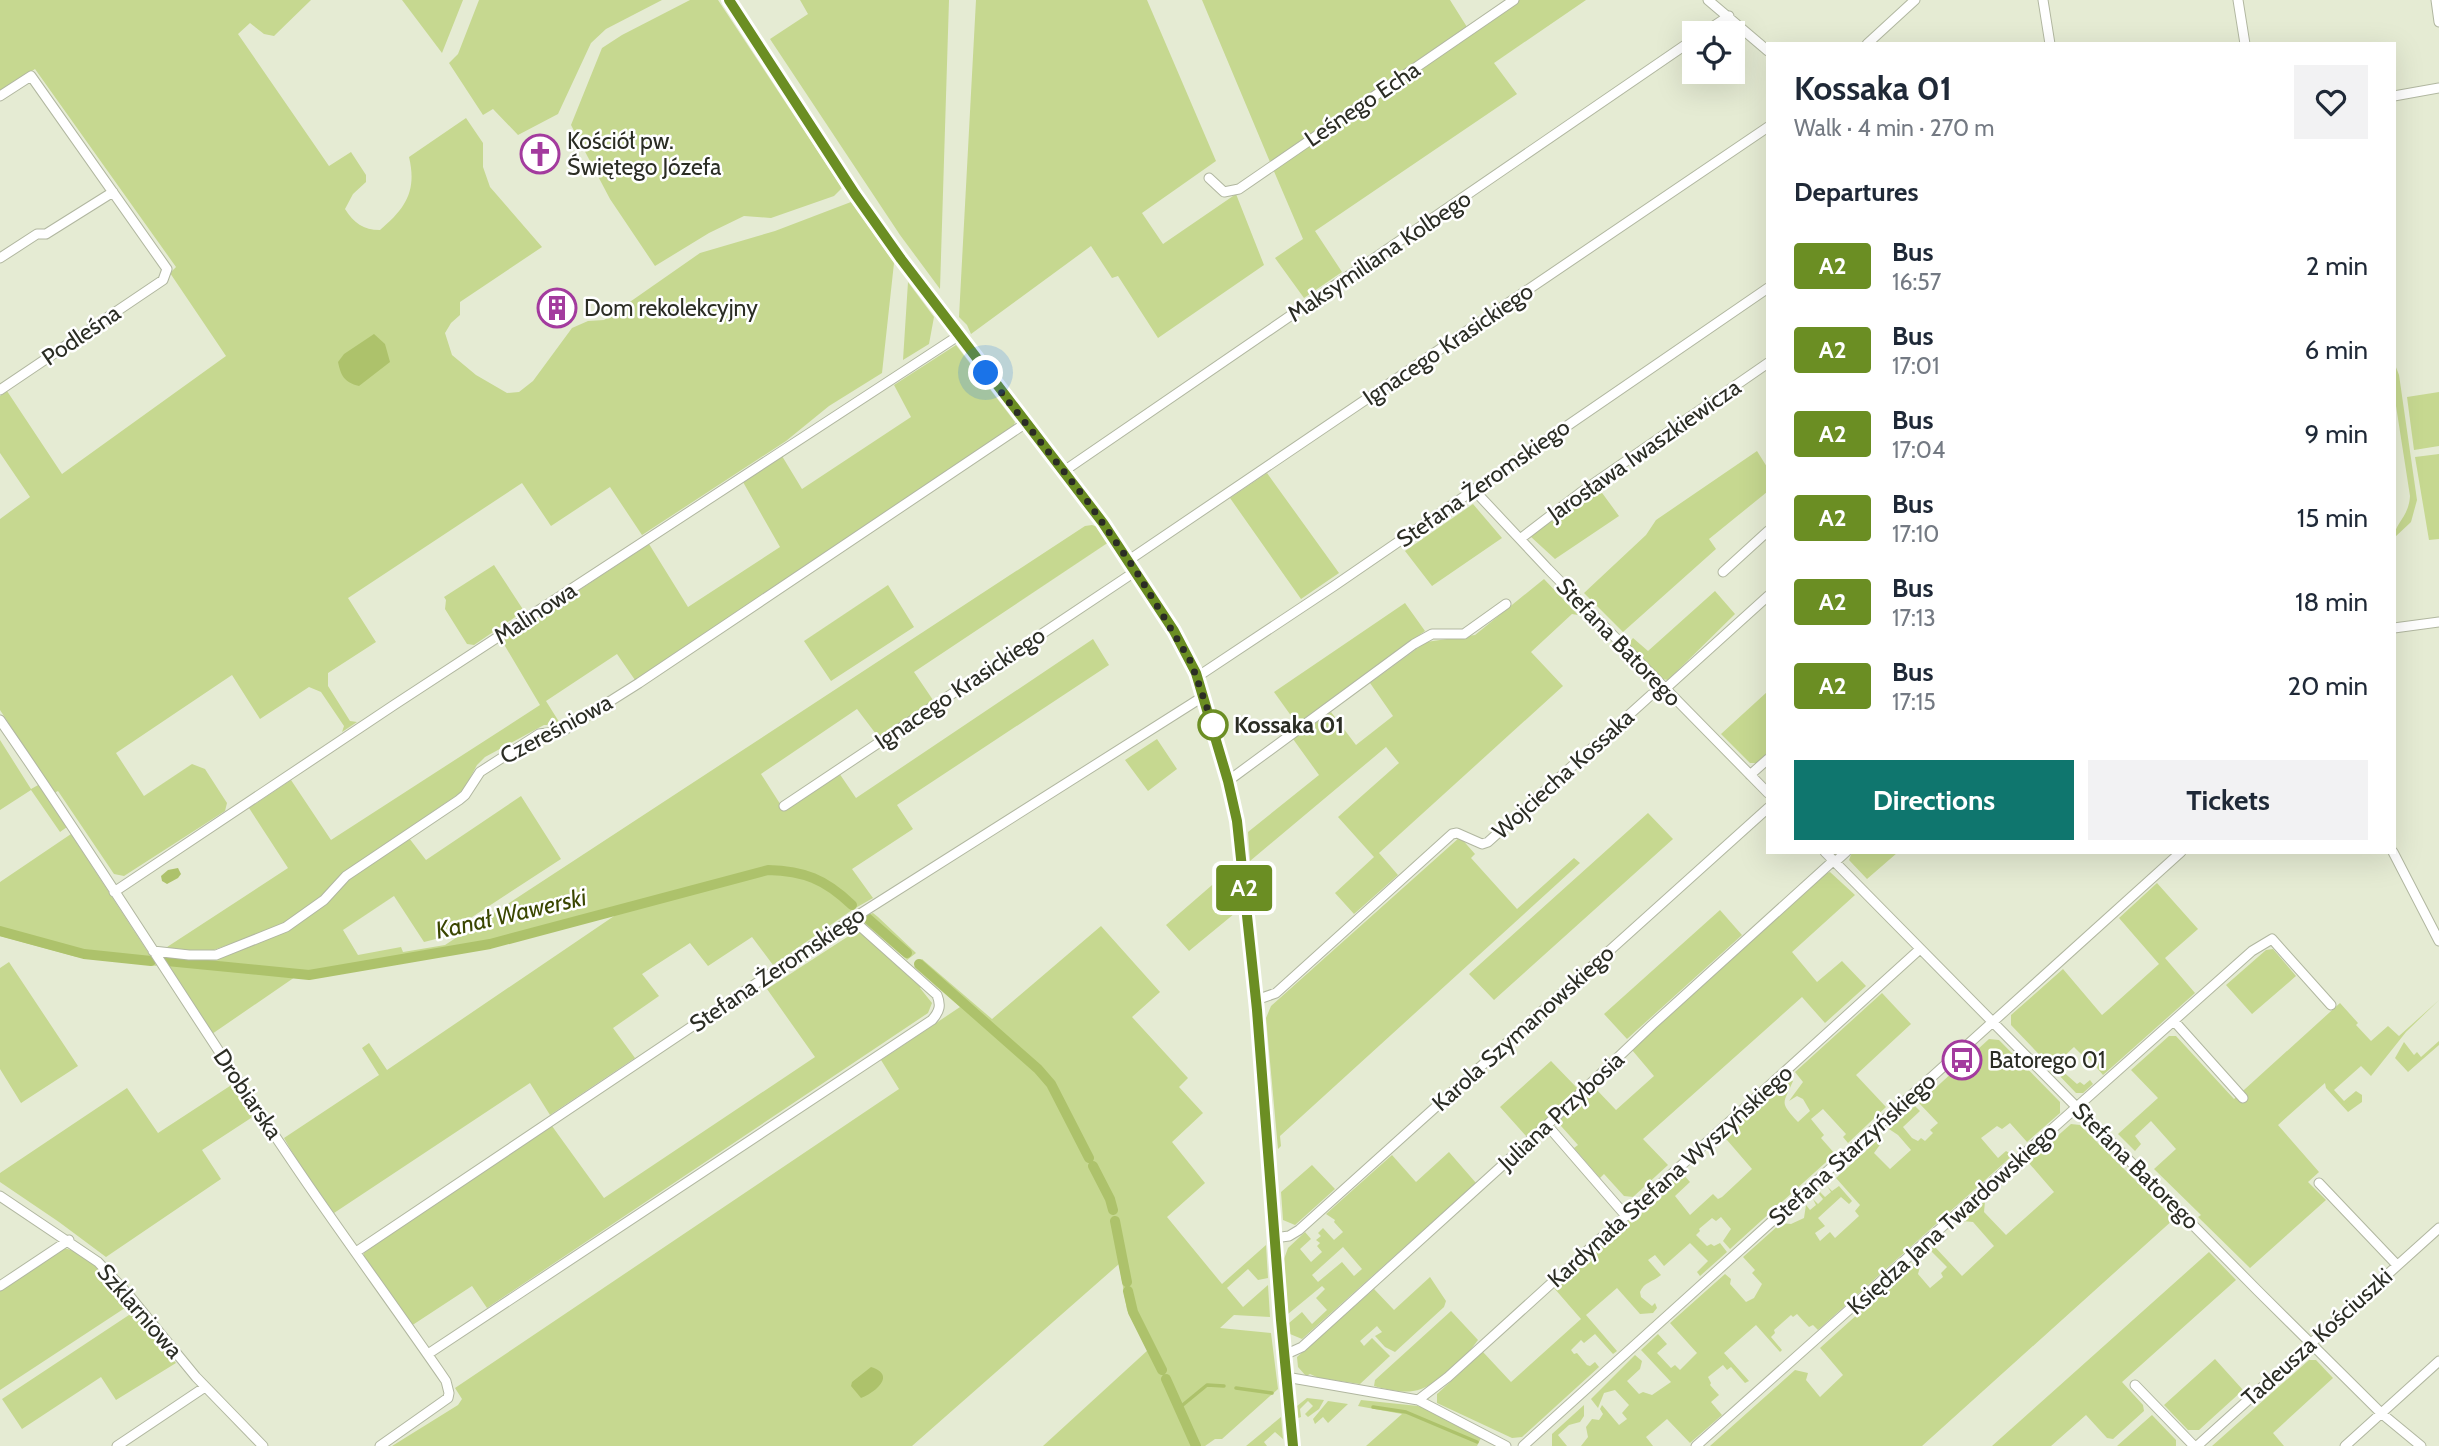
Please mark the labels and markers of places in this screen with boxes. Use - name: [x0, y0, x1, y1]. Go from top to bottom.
- place label: Kościół pw. Świętego Józefa: [567, 127, 721, 181]
- church icon: Kościół pw. Świętego Józefa: [519, 133, 561, 175]
- building icon: Dom rekolekcyjny: [536, 287, 578, 329]
- place label: Dom rekolekcyjny: [584, 294, 758, 322]
- marker: Kossaka 01: [1198, 710, 1228, 740]
- place label: Kossaka 01: [1234, 711, 1344, 739]
- bus stop icon: Batorego 01: [1941, 1039, 1983, 1081]
- place label: Batorego 01: [1989, 1046, 2105, 1074]

